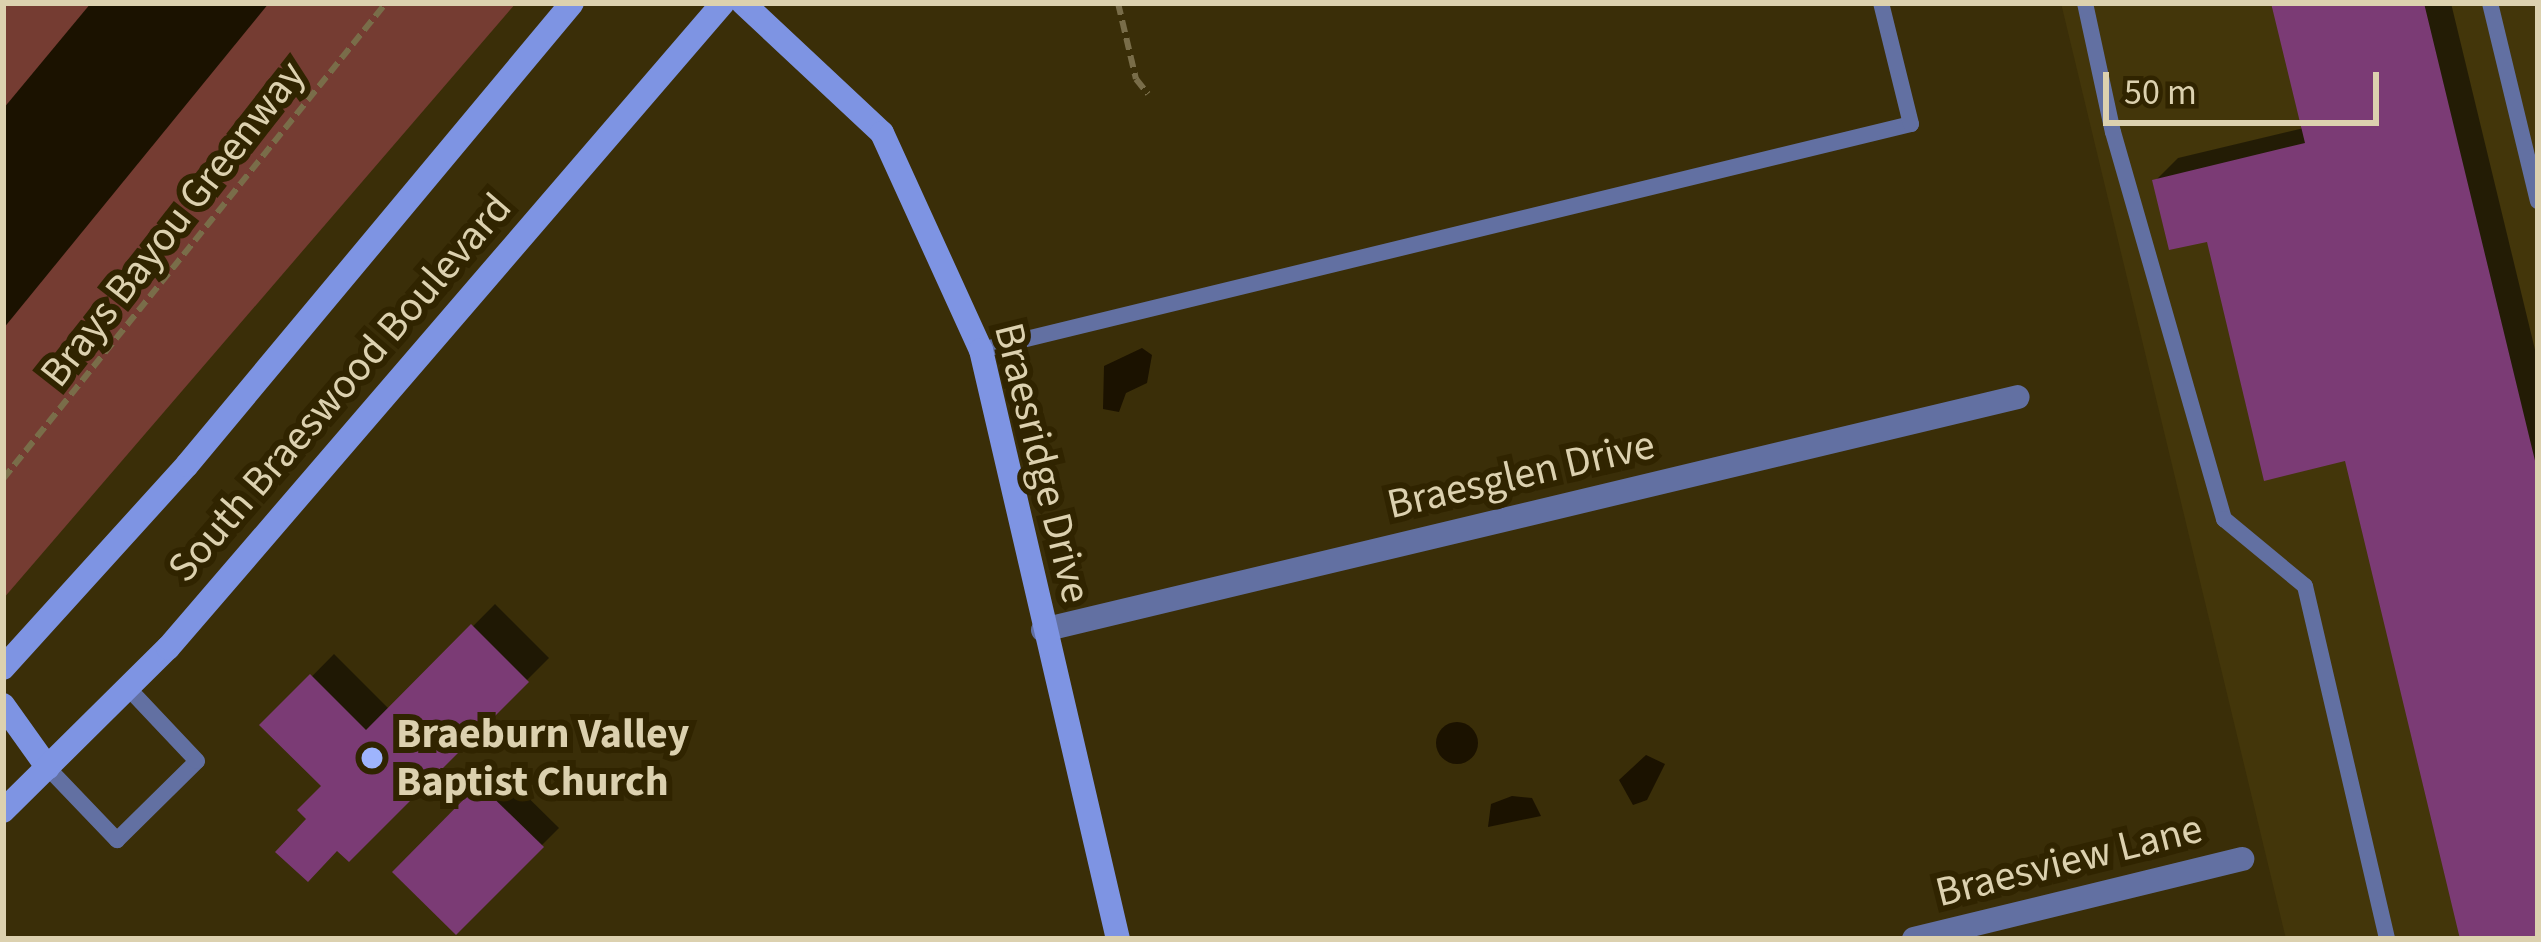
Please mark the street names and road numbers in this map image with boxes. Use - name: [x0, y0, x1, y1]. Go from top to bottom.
- street label: Brays Bayou Greenway: [30, 51, 316, 397]
- street label: South Braeswood Boulevard: [158, 184, 522, 592]
- street label: Braesridge Drive: [983, 318, 1101, 608]
- street label: Braesglen Drive: [1382, 420, 1660, 530]
- street label: Braesview Lane: [1931, 804, 2207, 918]

